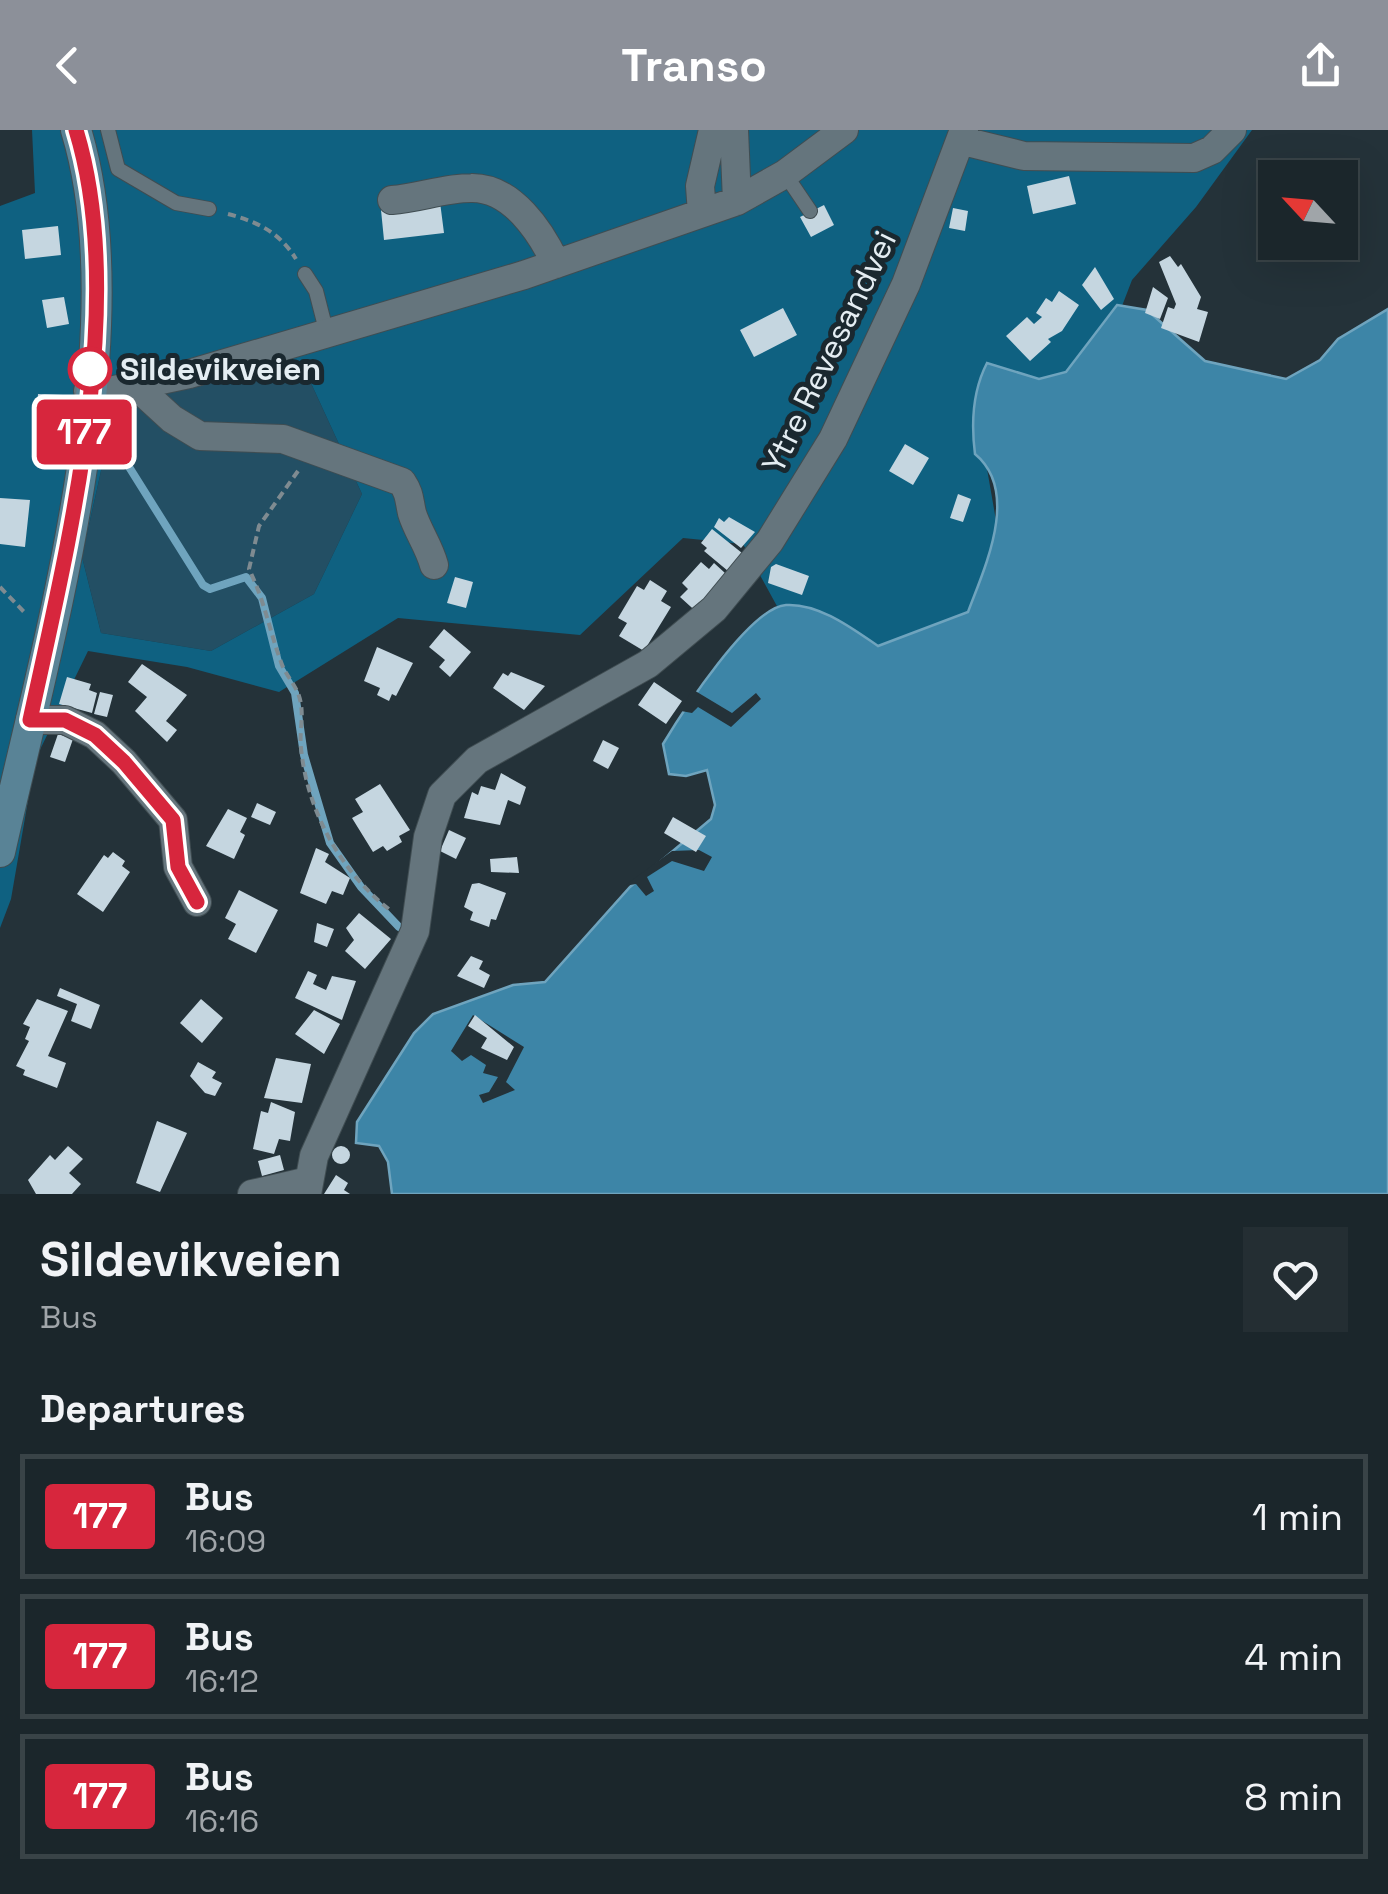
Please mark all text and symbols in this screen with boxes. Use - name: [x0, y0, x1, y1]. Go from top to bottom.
- text: Transo: [621, 37, 767, 94]
- icon: back: [40, 38, 95, 93]
- icon: share: [1293, 38, 1348, 93]
- north arrow: [1258, 160, 1358, 260]
- map controls: [1258, 160, 1358, 260]
- street label: Ytre Revesandvei: [753, 224, 905, 480]
- marker: Sildevikveien: [69, 348, 111, 390]
- place label: Sildevikveien: [120, 349, 321, 389]
- line badge: 177: [27, 400, 142, 464]
- text: 177: [57, 410, 111, 454]
- button: heart: [1243, 1227, 1348, 1332]
- text: Sildevikveien: [40, 1229, 342, 1290]
- text: Bus: [40, 1297, 98, 1337]
- text: Departures: [40, 1385, 245, 1433]
- text: Bus: [185, 1473, 254, 1521]
- text: 1 min: [1252, 1493, 1343, 1541]
- text: 177: [73, 1494, 127, 1538]
- text: 16:09: [185, 1521, 266, 1561]
- text: Bus: [185, 1613, 254, 1661]
- text: 4 min: [1244, 1633, 1343, 1681]
- text: 177: [73, 1634, 127, 1678]
- text: 16:12: [185, 1661, 259, 1701]
- text: Bus: [185, 1753, 254, 1801]
- text: 8 min: [1244, 1773, 1343, 1821]
- text: 177: [73, 1774, 127, 1818]
- text: 16:16: [185, 1801, 259, 1841]

